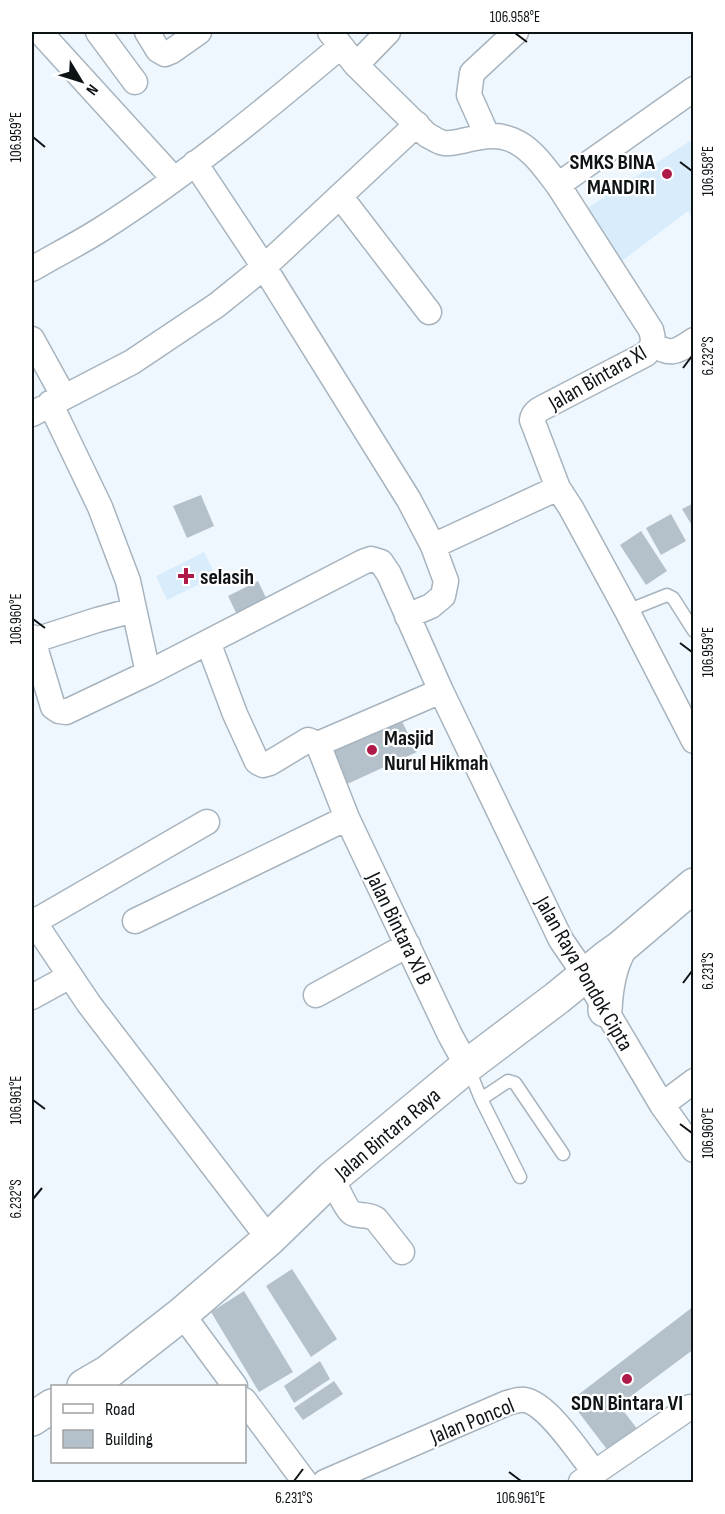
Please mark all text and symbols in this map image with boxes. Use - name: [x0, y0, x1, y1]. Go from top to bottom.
- text: 106.958°E: [490, 8, 540, 27]
- north arrow: [51, 51, 111, 111]
- text: N: [82, 80, 102, 99]
- text: 106.959°E: [7, 112, 26, 162]
- text: 106.958°E: [699, 146, 718, 196]
- place label: SMKS BINA MANDIRI: [570, 149, 656, 201]
- marker: SMKS BINA MANDIRI: [660, 167, 674, 181]
- text: 6.232°S: [699, 336, 718, 376]
- street label: Jalan Bintara XI: [543, 339, 652, 418]
- place label: selasih: [200, 564, 254, 591]
- marker: selasih: [177, 567, 195, 585]
- text: 106.960°E: [7, 593, 26, 645]
- text: 106.959°E: [699, 627, 718, 677]
- place label: Masjid Nurul Hikmah: [384, 725, 489, 777]
- marker: Masjid Nurul Hikmah: [365, 743, 379, 757]
- street label: Jalan Bintara XI B: [359, 867, 438, 989]
- street label: Jalan Raya Pondok Cipta: [528, 891, 639, 1056]
- text: 6.231°S: [699, 952, 718, 990]
- text: 106.961°E: [7, 1075, 26, 1125]
- street label: Jalan Bintara Raya: [329, 1082, 446, 1187]
- text: 106.960°E: [699, 1107, 718, 1159]
- text: 6.232°S: [7, 1179, 26, 1219]
- marker: SDN Bintara VI: [620, 1372, 634, 1386]
- legend: [51, 1385, 246, 1463]
- place label: SDN Bintara VI: [571, 1390, 683, 1417]
- street label: Jalan Poncol: [426, 1392, 519, 1451]
- text: Road: [105, 1399, 135, 1420]
- text: Building: [105, 1429, 153, 1450]
- text: 6.231°S: [275, 1489, 313, 1508]
- text: 106.961°E: [496, 1489, 546, 1508]

